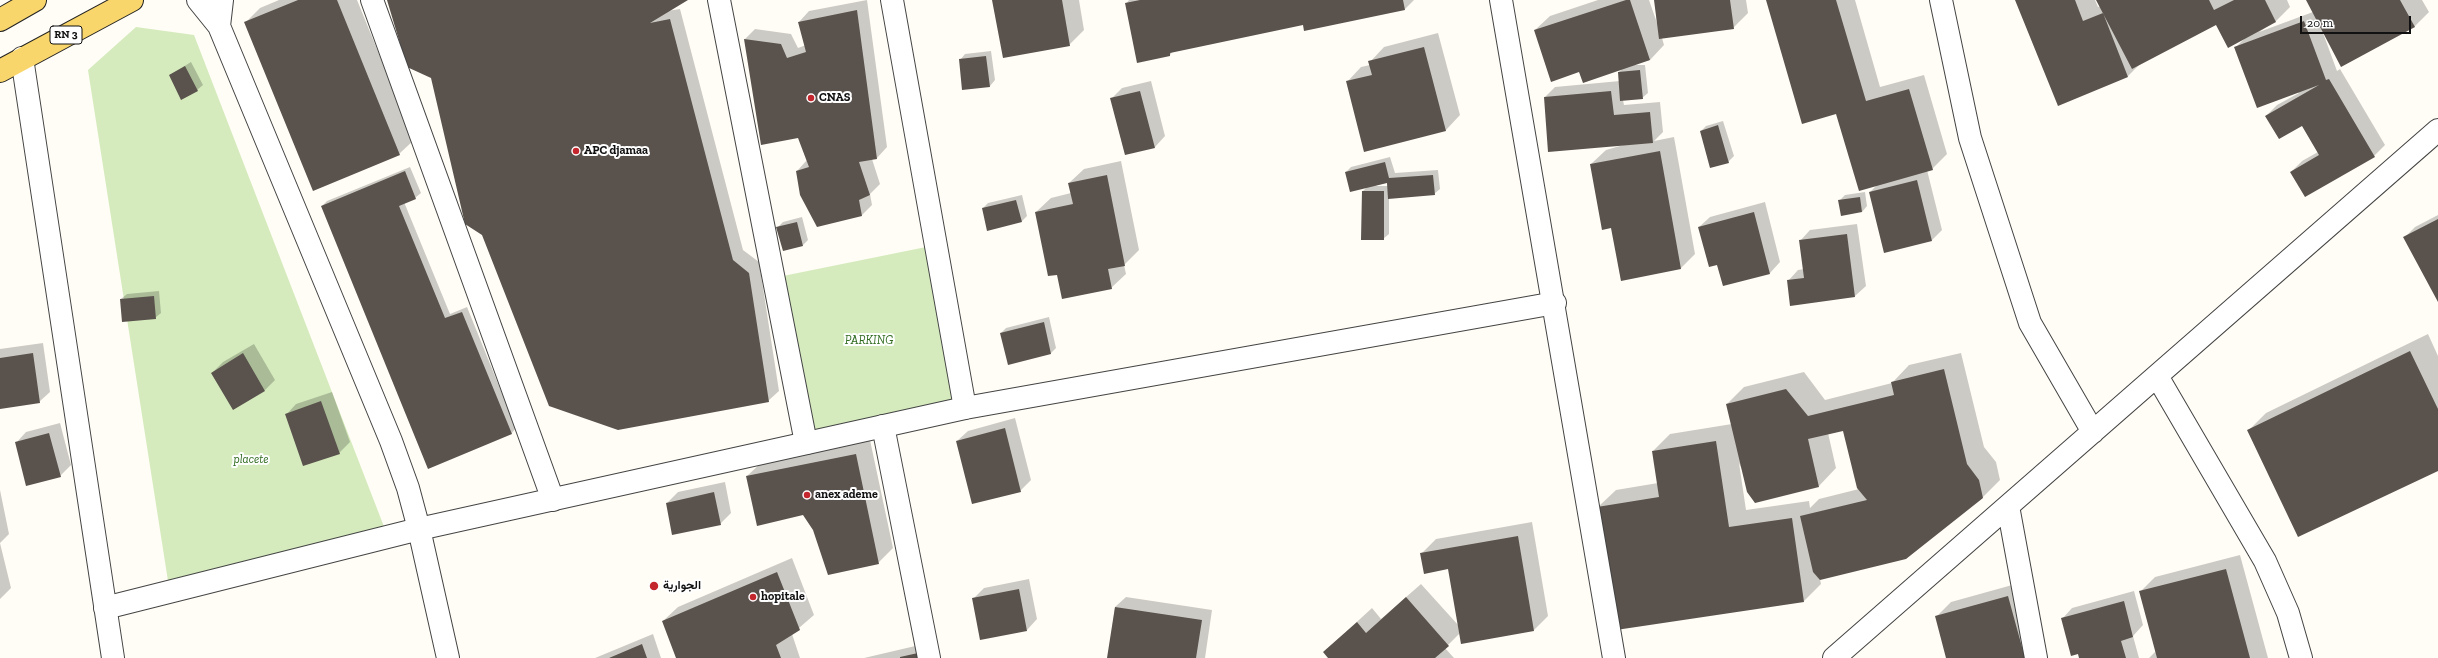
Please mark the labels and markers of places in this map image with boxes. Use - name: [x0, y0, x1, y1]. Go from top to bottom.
- place label: CNAS: [819, 91, 850, 105]
- marker: CNAS: [806, 93, 816, 103]
- place label: APC djamaa: [584, 144, 648, 158]
- marker: APC djamaa: [571, 146, 581, 156]
- place label: anex ademe: [815, 488, 878, 502]
- marker: anex ademe: [802, 490, 812, 500]
- place label: الجوارية: [663, 579, 701, 593]
- marker: الجوارية: [648, 580, 660, 592]
- place label: hopitale: [761, 590, 805, 604]
- marker: hopitale: [748, 592, 758, 602]

